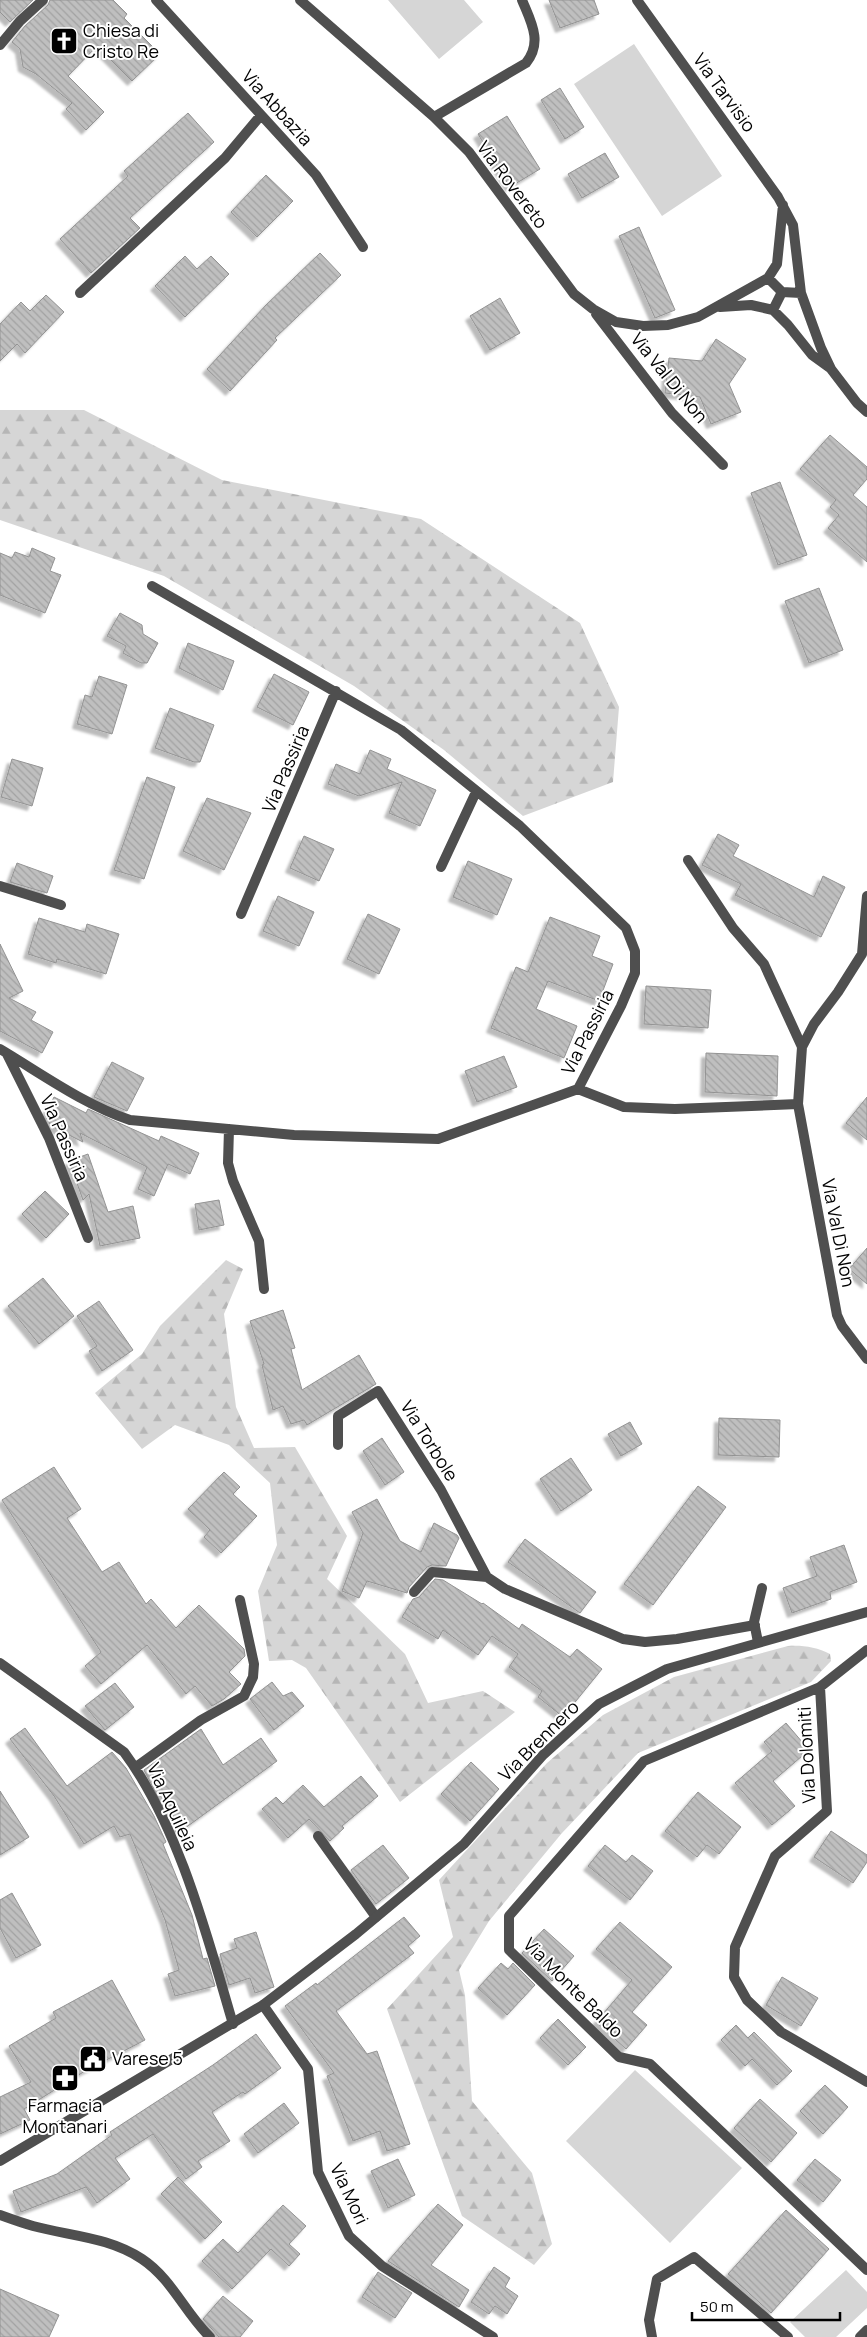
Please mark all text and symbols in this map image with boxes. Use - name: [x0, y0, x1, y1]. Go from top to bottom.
- place label: Chiesa di Cristo Re: [83, 18, 159, 63]
- church icon: Chiesa di Cristo Re: [49, 26, 79, 56]
- street label: Via Tarvisio: [688, 48, 762, 137]
- street label: Via Abbazia: [237, 64, 318, 151]
- street label: Via Rovereto: [472, 136, 554, 233]
- street label: Via Val Di Non: [626, 327, 714, 428]
- street label: Via Passiria: [256, 721, 314, 816]
- street label: Via Passiria: [555, 985, 619, 1078]
- street label: Via Passiria: [35, 1090, 95, 1185]
- street label: Via Val Di Non: [817, 1177, 861, 1289]
- street label: Via Torbole: [396, 1396, 464, 1485]
- street label: Via Brennero: [493, 1695, 584, 1786]
- street label: Via Dolomiti: [791, 1706, 821, 1804]
- street label: Via Aquileia: [142, 1759, 204, 1854]
- street label: Via Monte Baldo: [518, 1932, 629, 2043]
- public building icon: Varese 5: [78, 2044, 108, 2074]
- place label: Varese 5: [112, 2046, 183, 2070]
- pharmacy icon: Farmacia Montanari: [50, 2063, 80, 2093]
- place label: Farmacia Montanari: [22, 2093, 108, 2138]
- street label: Via Mori: [325, 2159, 374, 2228]
- scale bar: [692, 2290, 840, 2322]
- text: 50 m: [700, 2296, 734, 2317]

